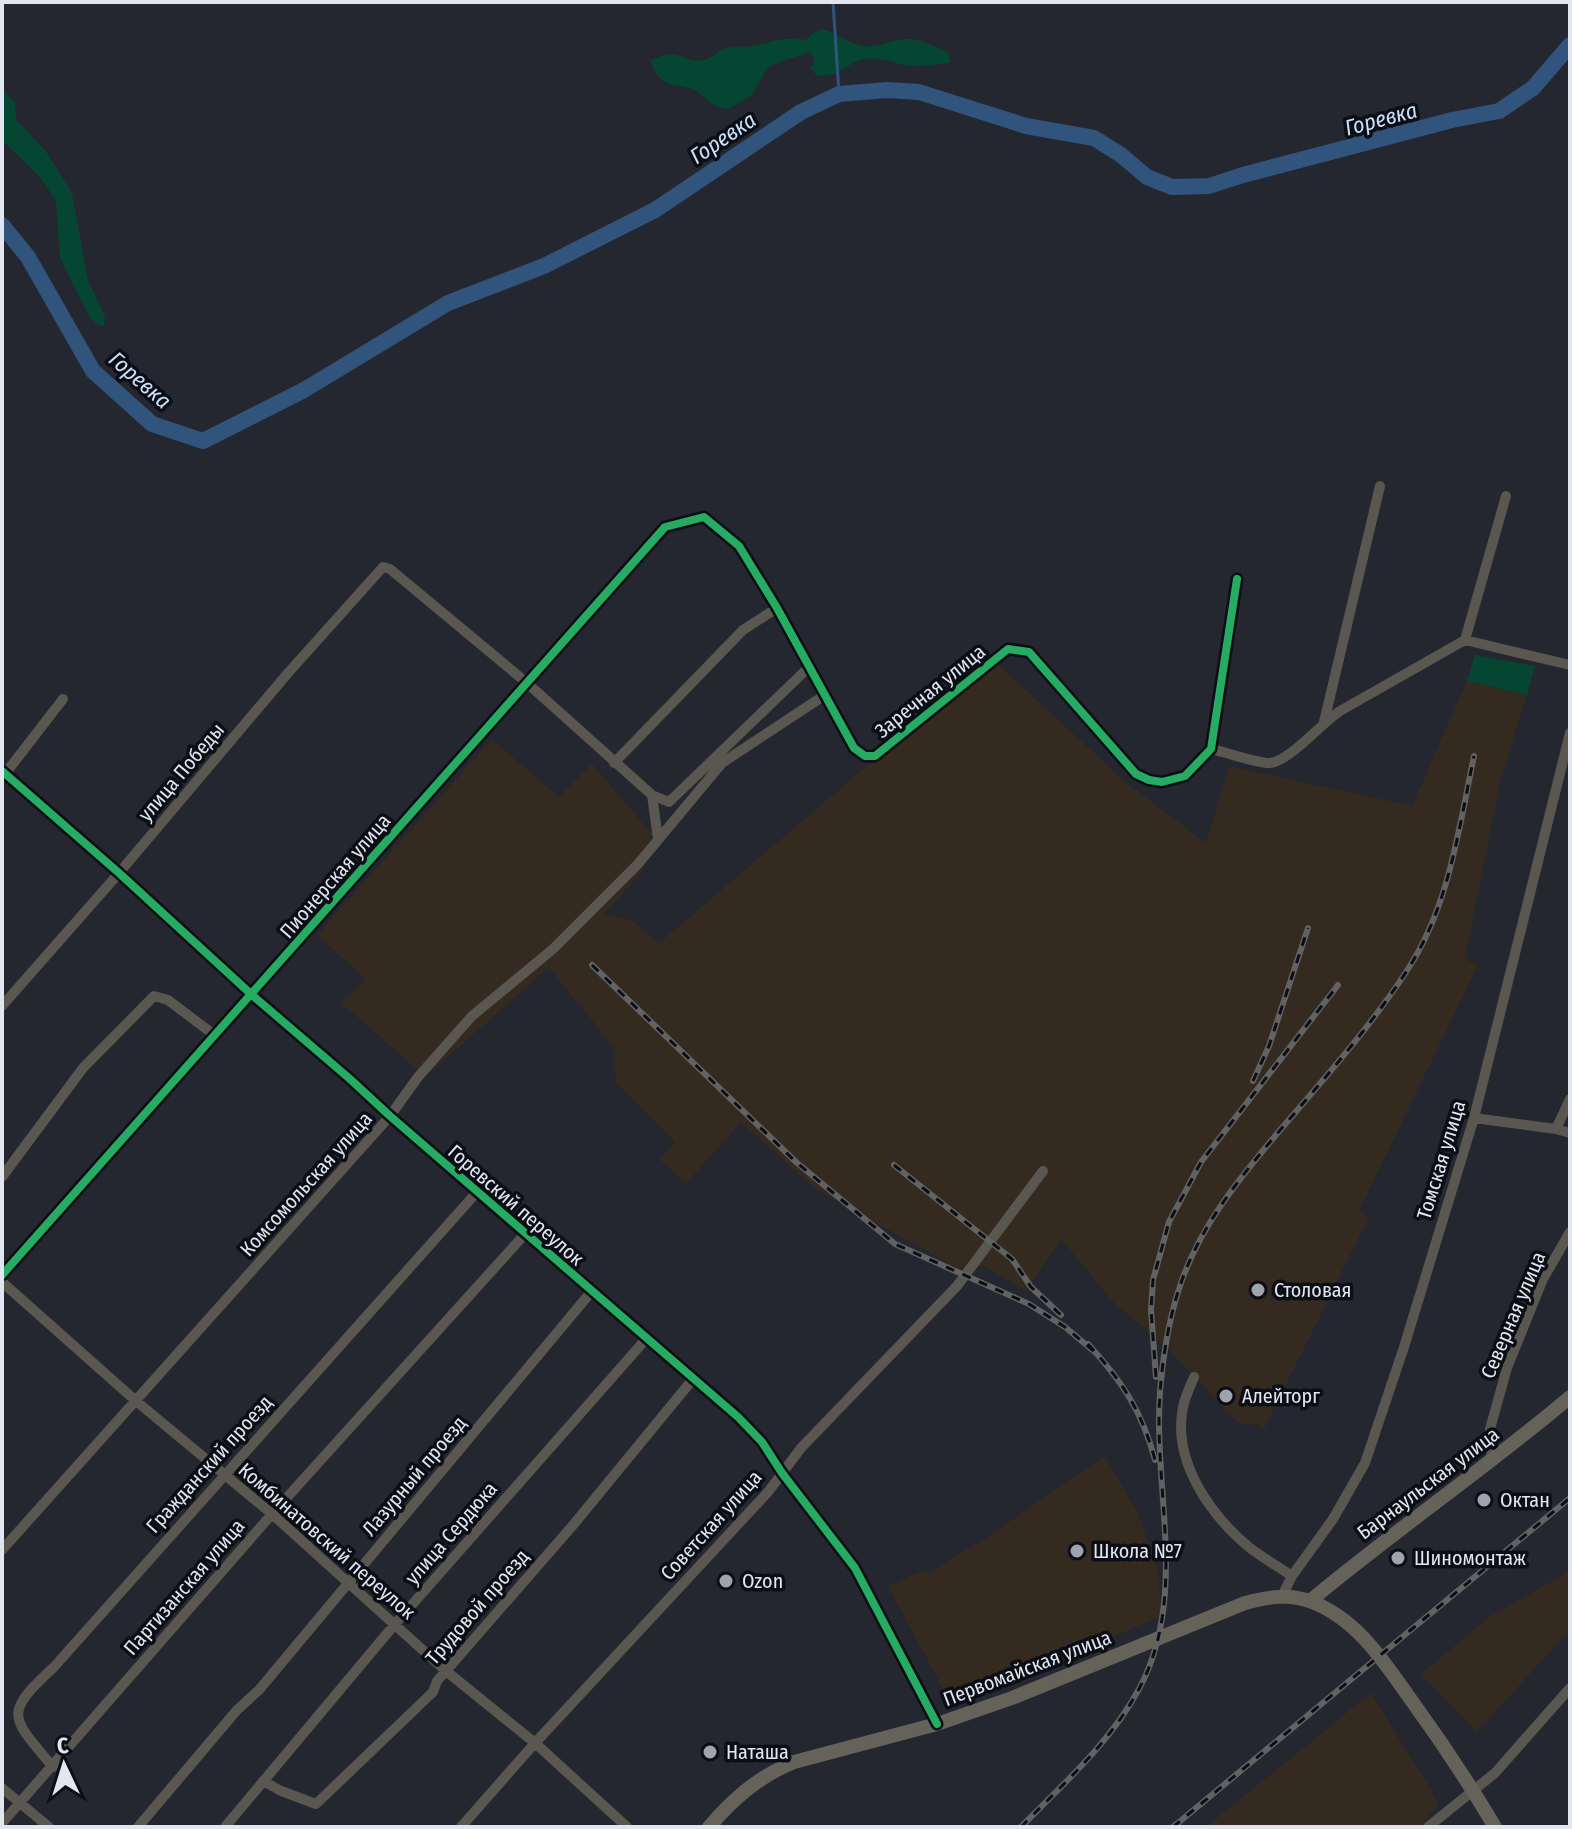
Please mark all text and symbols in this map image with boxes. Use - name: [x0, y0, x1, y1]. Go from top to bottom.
- water label: Горевка: [1342, 96, 1420, 142]
- water label: Горевка: [685, 106, 761, 170]
- water label: Горевка: [103, 346, 177, 414]
- street label: Заречная улица: [870, 639, 990, 743]
- street label: улица Победы: [133, 718, 229, 826]
- street label: Пионерская улица: [275, 809, 395, 943]
- street label: Томская улица: [1412, 1098, 1470, 1222]
- street label: Комсомольская улица: [235, 1107, 377, 1261]
- street label: Горевский переулок: [443, 1139, 589, 1271]
- street label: Северная улица: [1476, 1248, 1550, 1382]
- place label: Столовая: [1274, 1278, 1351, 1302]
- marker: Столовая: [1249, 1281, 1267, 1299]
- place label: Алейторг: [1242, 1384, 1320, 1408]
- marker: Алейторг: [1217, 1387, 1235, 1405]
- street label: Гражданский проезд: [141, 1390, 277, 1538]
- street label: Лазурный проезд: [357, 1411, 471, 1541]
- street label: Барнаульская улица: [1352, 1422, 1504, 1544]
- street label: Комбинатовский переулок: [234, 1458, 421, 1625]
- street label: Советская улица: [655, 1465, 767, 1585]
- street label: улица Сердюка: [400, 1477, 502, 1589]
- place label: Октан: [1500, 1488, 1550, 1512]
- marker: Октан: [1475, 1491, 1493, 1509]
- street label: Партизанская улица: [118, 1514, 250, 1660]
- place label: Школа №7: [1093, 1539, 1182, 1563]
- marker: Школа №7: [1068, 1542, 1086, 1560]
- street label: Трудовой проезд: [420, 1544, 534, 1670]
- place label: Шиномонтаж: [1414, 1546, 1526, 1570]
- marker: Шиномонтаж: [1389, 1549, 1407, 1567]
- place label: Ozon: [742, 1569, 783, 1593]
- marker: Ozon: [717, 1572, 735, 1590]
- street label: Первомайская улица: [940, 1625, 1114, 1711]
- north arrow: [24, 1725, 104, 1805]
- text: С: [56, 1732, 70, 1759]
- place label: Наташа: [726, 1740, 789, 1764]
- marker: Наташа: [701, 1743, 719, 1761]

